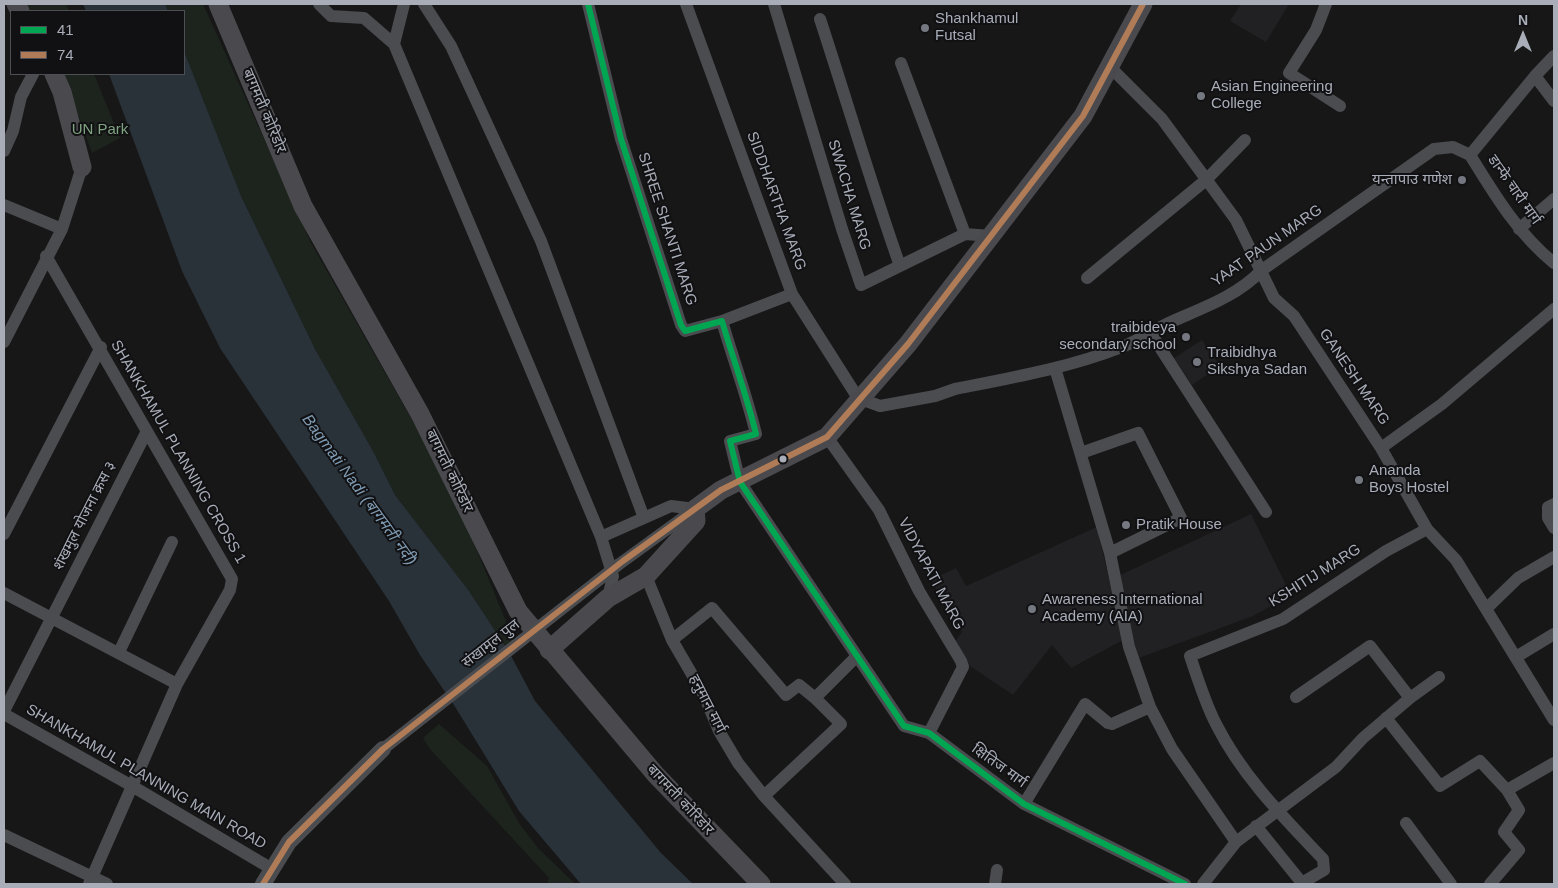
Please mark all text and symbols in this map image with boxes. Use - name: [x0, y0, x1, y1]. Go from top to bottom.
- legend: [10, 10, 185, 75]
- place label: Shankhamul Futsal: [935, 10, 1018, 45]
- north arrow: [1498, 10, 1548, 60]
- text: N: [1518, 12, 1528, 28]
- text: 41: [57, 21, 74, 38]
- marker: Shankhamul Futsal: [919, 22, 931, 34]
- text: 74: [57, 46, 74, 63]
- street label: बागमती कोरिडोर: [238, 66, 290, 156]
- place label: Asian Engineering College: [1211, 78, 1333, 113]
- marker: Asian Engineering College: [1195, 90, 1207, 102]
- park label: UN Park: [72, 121, 128, 139]
- street label: SIDDHARTHA MARG: [743, 129, 809, 273]
- street label: SWACHA MARG: [824, 138, 874, 252]
- street label: SHREE SHANTI MARG: [634, 150, 700, 308]
- street label: डान्फे चारी मार्ग: [1484, 152, 1544, 228]
- place label: यन्तापाउ गणेश: [1372, 171, 1452, 189]
- marker: यन्तापाउ गणेश: [1456, 174, 1468, 186]
- street label: YAAT PAUN MARG: [1208, 201, 1326, 291]
- place label: traibideya secondary school: [1059, 319, 1176, 354]
- street label: GANESH MARG: [1315, 325, 1393, 429]
- marker: traibideya secondary school: [1180, 331, 1192, 343]
- street label: SHANKHAMUL PLANNING CROSS 1: [106, 337, 250, 567]
- place label: Traibidhya Sikshya Sadan: [1207, 344, 1307, 379]
- marker: Traibidhya Sikshya Sadan: [1191, 356, 1203, 368]
- water label: Bagmati Nadi (बागमती नदी): [298, 411, 420, 569]
- street label: बागमती कोरिडोर: [421, 427, 477, 515]
- unlabelled marker: [778, 454, 788, 464]
- street label: शंखमुल योजना क्रस ३: [50, 459, 120, 573]
- place label: Ananda Boys Hostel: [1369, 462, 1449, 497]
- marker: Ananda Boys Hostel: [1353, 474, 1365, 486]
- street label: VIDYAPATI MARG: [894, 515, 968, 633]
- place label: Pratik House: [1136, 516, 1222, 534]
- marker: Pratik House: [1120, 519, 1132, 531]
- street label: KSHITIJ MARG: [1266, 541, 1364, 611]
- place label: Awareness International Academy (AIA): [1042, 591, 1203, 626]
- marker: Awareness International Academy (AIA): [1026, 603, 1038, 615]
- street label: संखामुल पुल: [459, 616, 523, 672]
- street label: हनुमान मार्ग: [685, 672, 729, 736]
- street label: SHANKHAMUL PLANNING MAIN ROAD: [23, 701, 269, 853]
- street label: क्षितिज मार्ग: [968, 740, 1030, 792]
- street label: बागमती कोरिडोर: [643, 761, 717, 839]

